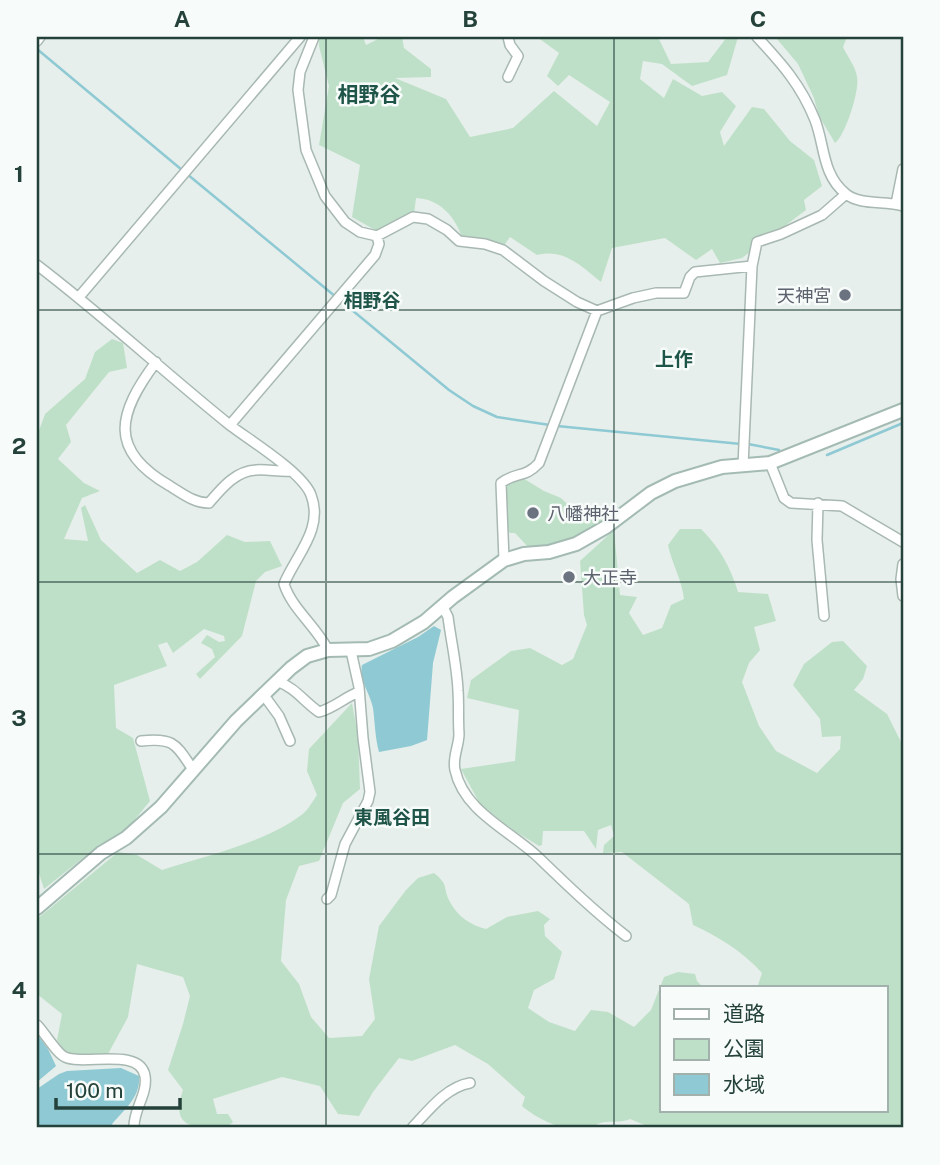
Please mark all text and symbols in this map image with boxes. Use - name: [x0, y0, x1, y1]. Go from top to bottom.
- text: A: [174, 5, 191, 32]
- text: B: [462, 5, 478, 32]
- text: C: [750, 5, 766, 32]
- district label: 相野谷: [338, 82, 401, 107]
- text: 1: [14, 160, 24, 187]
- place label: 天神宮: [777, 285, 831, 306]
- marker: 天神宮: [837, 287, 853, 303]
- district label: 相野谷: [343, 289, 401, 311]
- district label: 上作: [655, 348, 693, 370]
- text: 2: [12, 432, 26, 459]
- place label: 八幡神社: [547, 503, 619, 524]
- marker: 八幡神社: [525, 505, 541, 521]
- place label: 大正寺: [583, 567, 637, 588]
- marker: 大正寺: [561, 569, 577, 585]
- text: 3: [11, 704, 27, 731]
- district label: 東風谷田: [354, 806, 430, 828]
- text: 4: [11, 976, 27, 1003]
- legend: [660, 986, 888, 1112]
- text: 道路: [723, 1001, 765, 1026]
- text: 公園: [723, 1036, 765, 1061]
- scale bar: [56, 1067, 180, 1111]
- text: 水域: [723, 1072, 765, 1097]
- text: 100 m: [66, 1078, 123, 1103]

